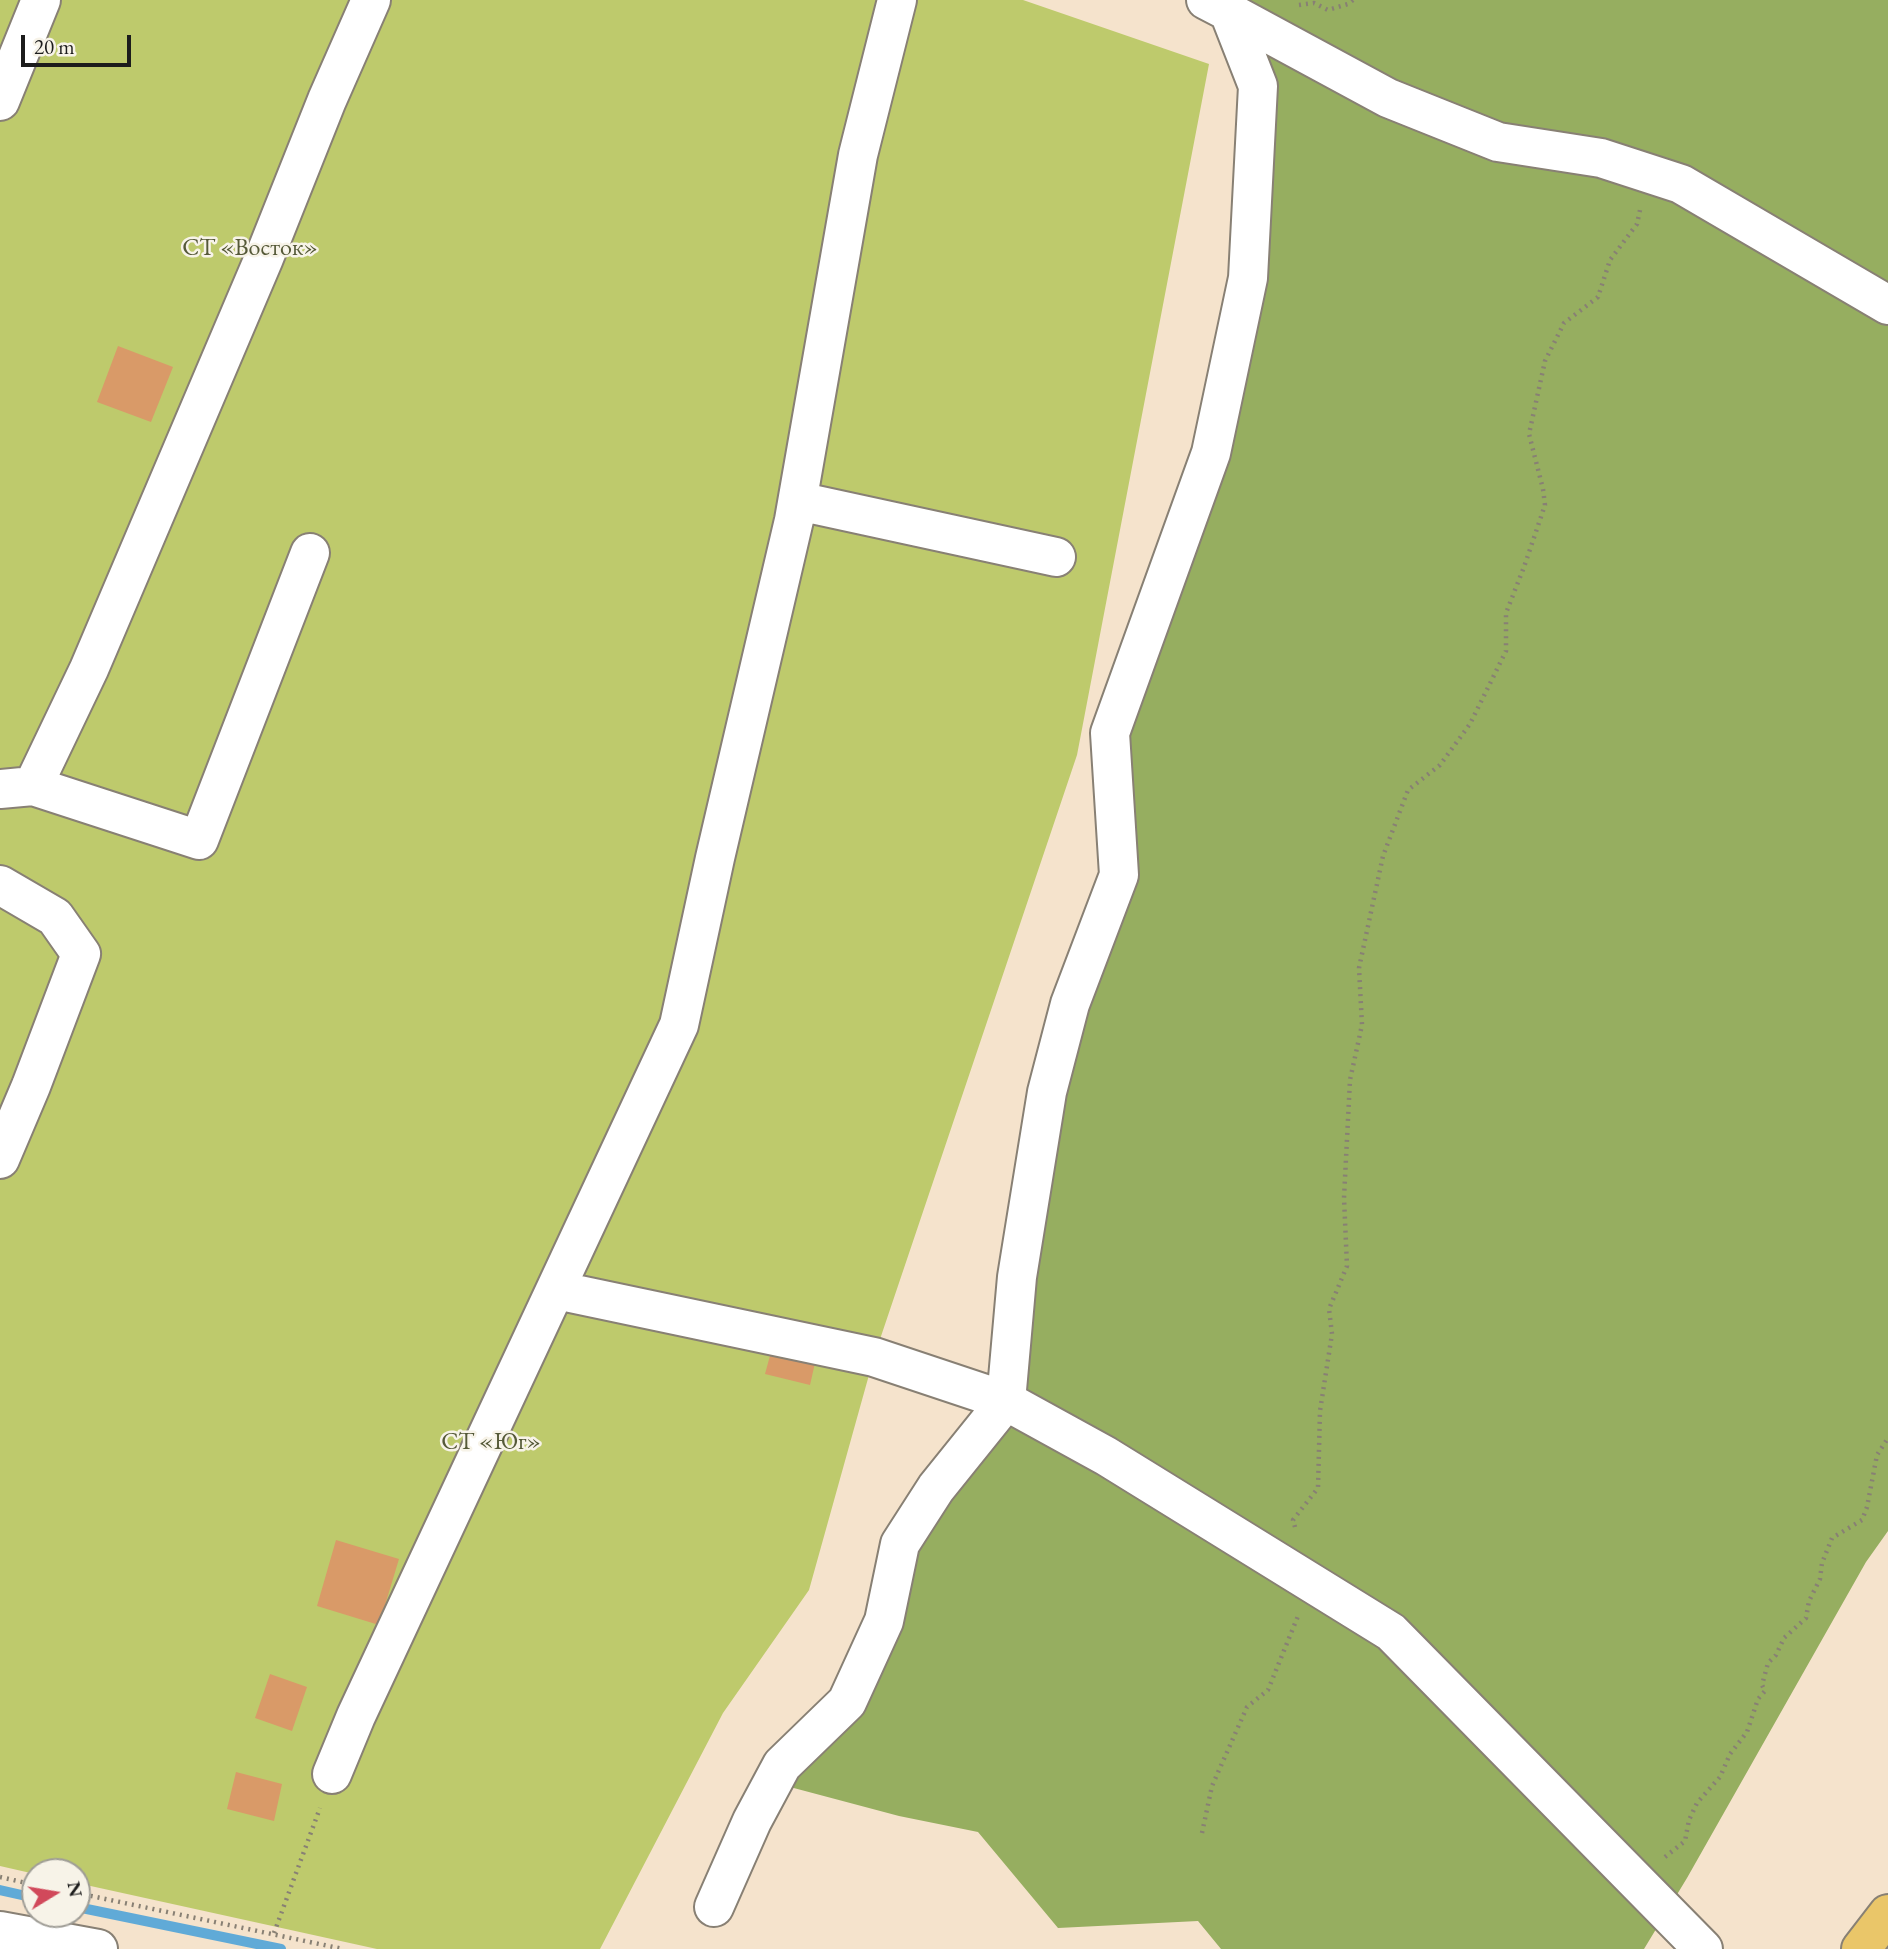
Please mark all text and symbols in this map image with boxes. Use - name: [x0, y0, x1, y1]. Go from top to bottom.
- scale bar: [24, 21, 135, 65]
- text: 20 m: [34, 33, 75, 60]
- park label: СТ «Восток»: [182, 234, 318, 262]
- park label: СТ «Юг»: [441, 1428, 541, 1456]
- north arrow: [21, 1858, 91, 1928]
- text: N: [61, 1879, 89, 1899]

